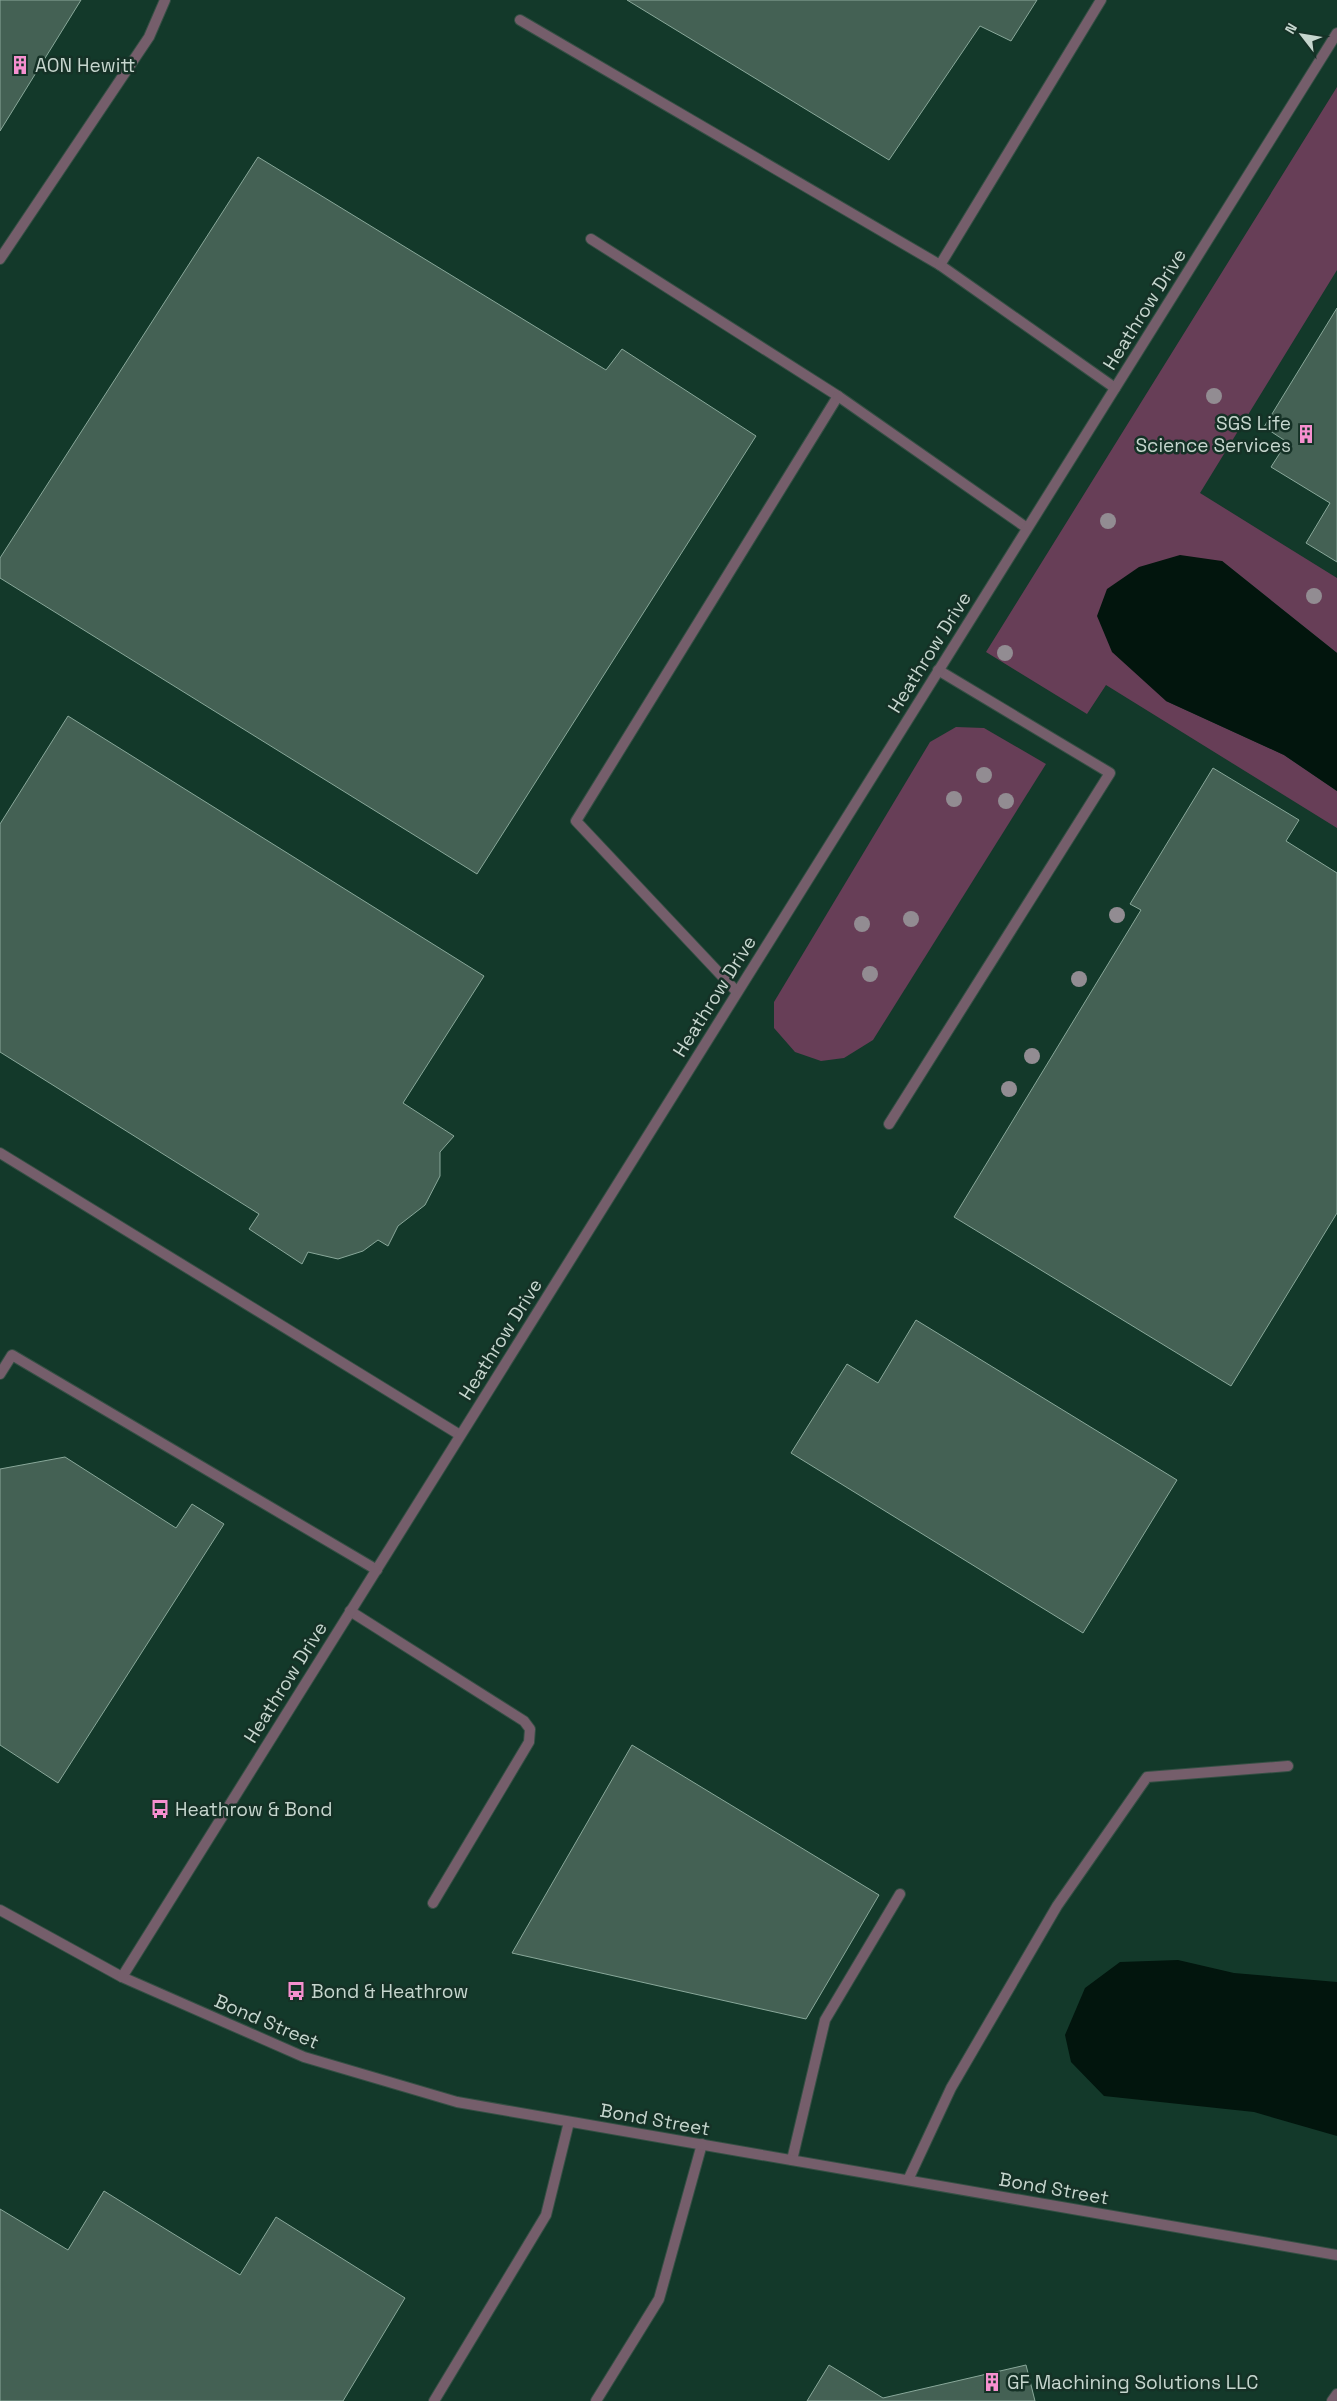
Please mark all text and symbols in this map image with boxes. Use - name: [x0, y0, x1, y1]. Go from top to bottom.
- north arrow: [1277, 10, 1327, 60]
- text: N: [1281, 20, 1301, 37]
- place label: AON Hewitt: [35, 53, 135, 78]
- building icon: AON Hewitt: [9, 54, 31, 76]
- street label: Heathrow Drive: [1097, 244, 1192, 375]
- place label: SGS Life Science Services: [1135, 411, 1291, 458]
- building icon: SGS Life Science Services: [1295, 423, 1317, 445]
- street label: Heathrow Drive: [882, 587, 977, 718]
- street label: Heathrow Drive: [667, 931, 762, 1062]
- street label: Heathrow Drive: [453, 1274, 548, 1405]
- street label: Heathrow Drive: [238, 1617, 333, 1748]
- place label: Heathrow & Bond: [175, 1797, 332, 1822]
- bus stop icon: Heathrow & Bond: [149, 1798, 171, 1820]
- place label: Bond & Heathrow: [311, 1979, 468, 2004]
- bus stop icon: Bond & Heathrow: [285, 1980, 307, 2002]
- street label: Bond Street: [211, 1988, 323, 2055]
- street label: Bond Street: [598, 2098, 712, 2141]
- street label: Bond Street: [997, 2167, 1111, 2210]
- place label: GF Machining Solutions LLC: [1007, 2370, 1258, 2395]
- building icon: GF Machining Solutions LLC: [981, 2371, 1003, 2393]

